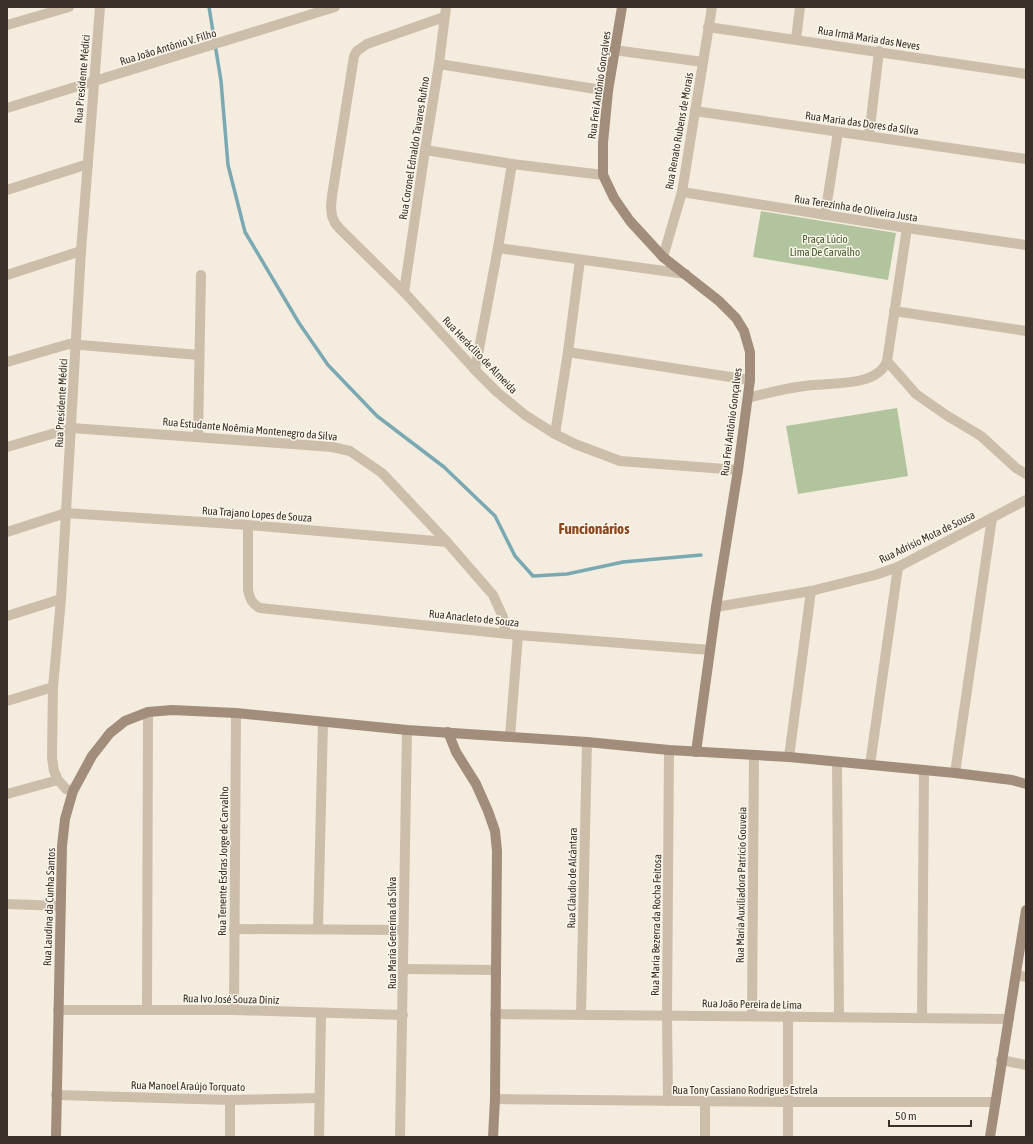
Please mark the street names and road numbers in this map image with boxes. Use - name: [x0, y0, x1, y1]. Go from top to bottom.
- street label: Rua Irmã Maria das Neves: [817, 24, 921, 52]
- street label: Rua João Antônio V. Filho: [118, 27, 218, 67]
- street label: Rua Frei Antônio Gonçalves: [585, 30, 613, 140]
- street label: Rua Presidente Médici: [72, 34, 92, 124]
- street label: Rua Renato Rubens de Morais: [663, 71, 695, 190]
- street label: Rua Coronel Ednaldo Tavares Rufino: [397, 75, 431, 221]
- street label: Rua Maria das Dores da Silva: [805, 109, 919, 137]
- street label: Rua Terezinha de Oliveira Justa: [793, 192, 919, 224]
- street label: Rua Heráclito de Almeida: [440, 314, 520, 396]
- street label: Rua Presidente Médici: [53, 358, 69, 448]
- street label: Rua Frei Antônio Gonçalves: [718, 367, 744, 477]
- street label: Rua Estudante Noêmia Montenegro da Silva: [162, 415, 338, 443]
- street label: Rua Trajano Lopes de Souza: [202, 504, 312, 524]
- street label: Rua Adrisio Mota de Sousa: [877, 509, 977, 565]
- street label: Rua Anacleto de Souza: [428, 607, 520, 629]
- street label: Rua Tenente Esdras Jorge de Carvalho: [216, 786, 230, 936]
- street label: Rua Maria Auxiliadora Patrício Gouveia: [734, 807, 748, 963]
- street label: Rua Cláudio de Alcântara: [565, 827, 579, 929]
- street label: Rua Laudina da Cunha Santos: [41, 848, 57, 966]
- street label: Rua Maria Bezerra da Rocha Feitosa: [649, 854, 663, 996]
- street label: Rua Maria Generina da Silva: [386, 877, 398, 989]
- street label: Rua Ivo José Souza Diniz: [183, 992, 279, 1006]
- street label: Rua João Pereira de Lima: [702, 997, 802, 1011]
- street label: Rua Manoel Araújo Torquato: [131, 1079, 245, 1093]
- street label: Rua Tony Cassiano Rodrigues Estrela: [672, 1084, 818, 1096]

